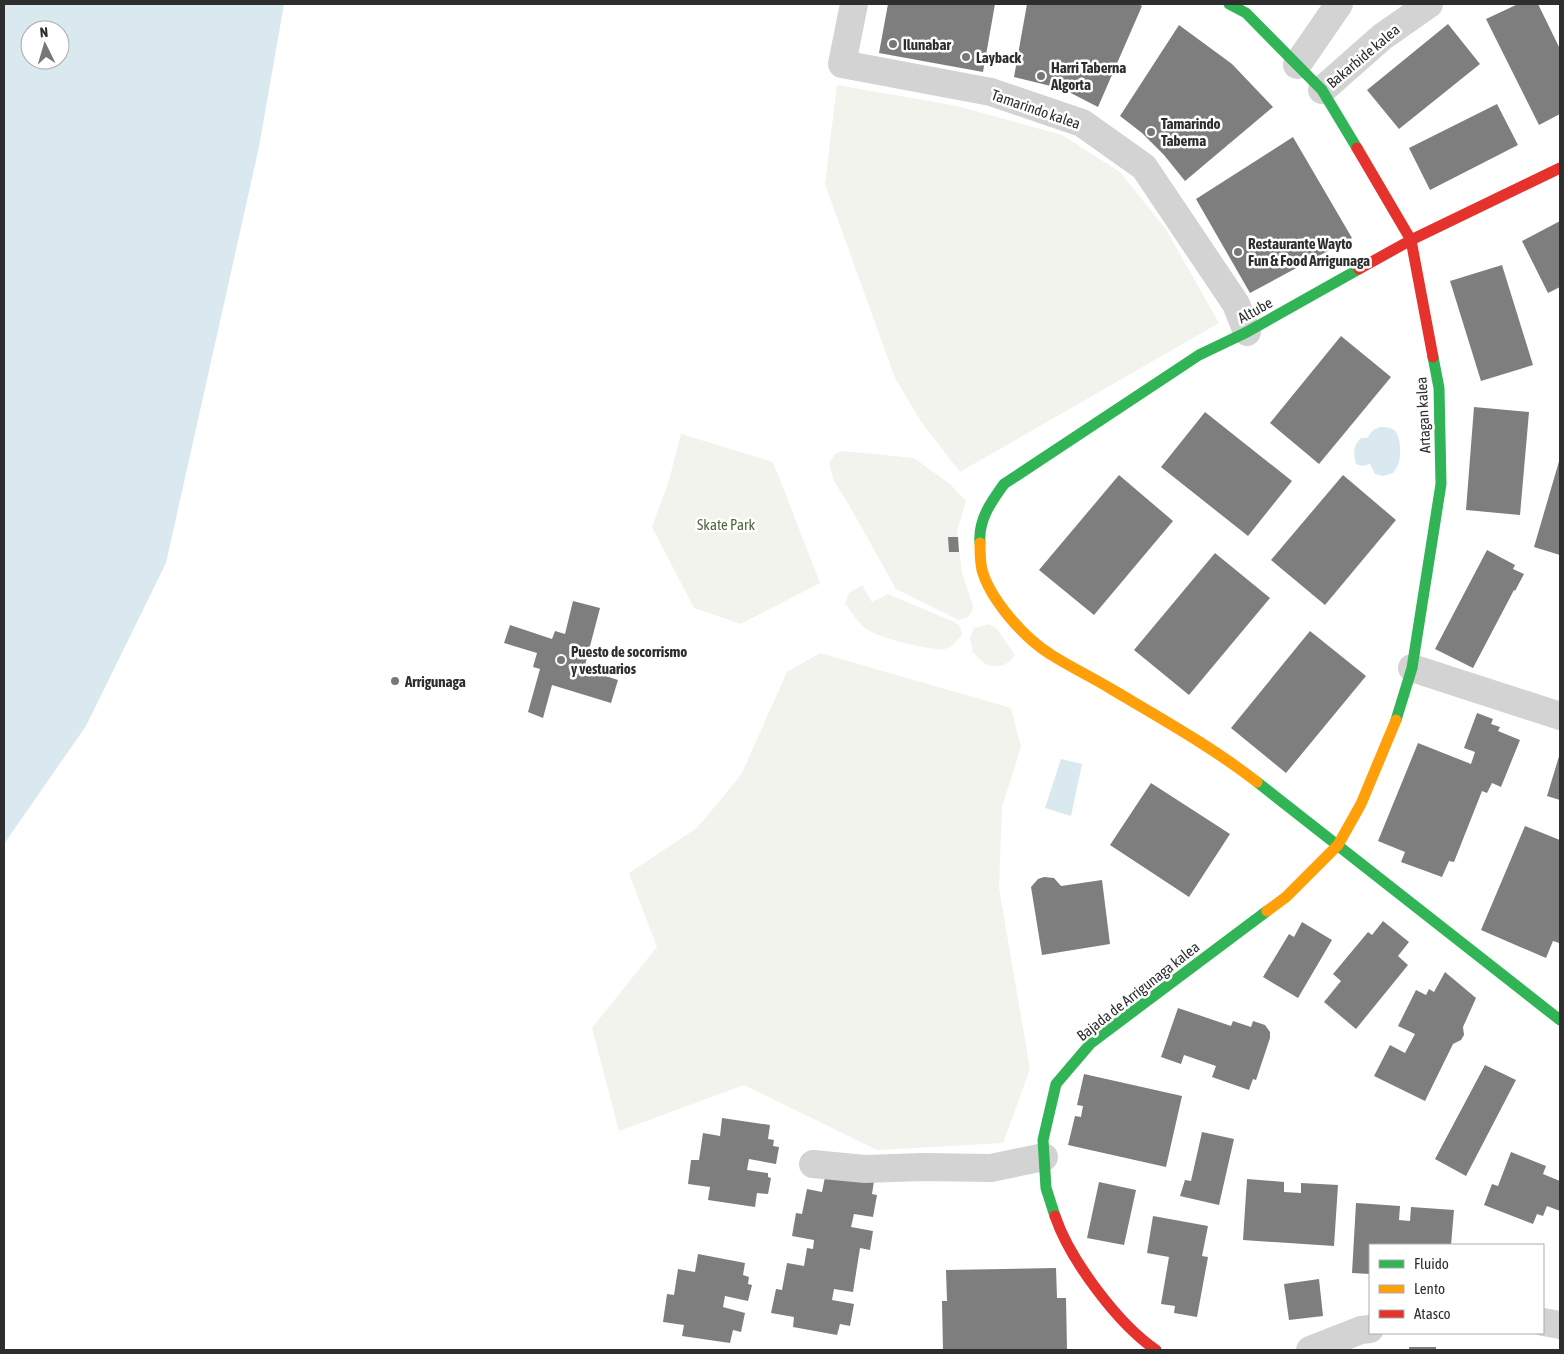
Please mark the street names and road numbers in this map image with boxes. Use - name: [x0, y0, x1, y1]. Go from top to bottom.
- street label: Bakarbide kalea: [1323, 21, 1403, 91]
- street label: Tamarindo kalea: [989, 86, 1083, 132]
- street label: Altube: [1235, 294, 1275, 326]
- street label: Artagan kalea: [1413, 376, 1433, 454]
- street label: Bajada de Arrigunaga kalea: [1073, 938, 1203, 1044]

